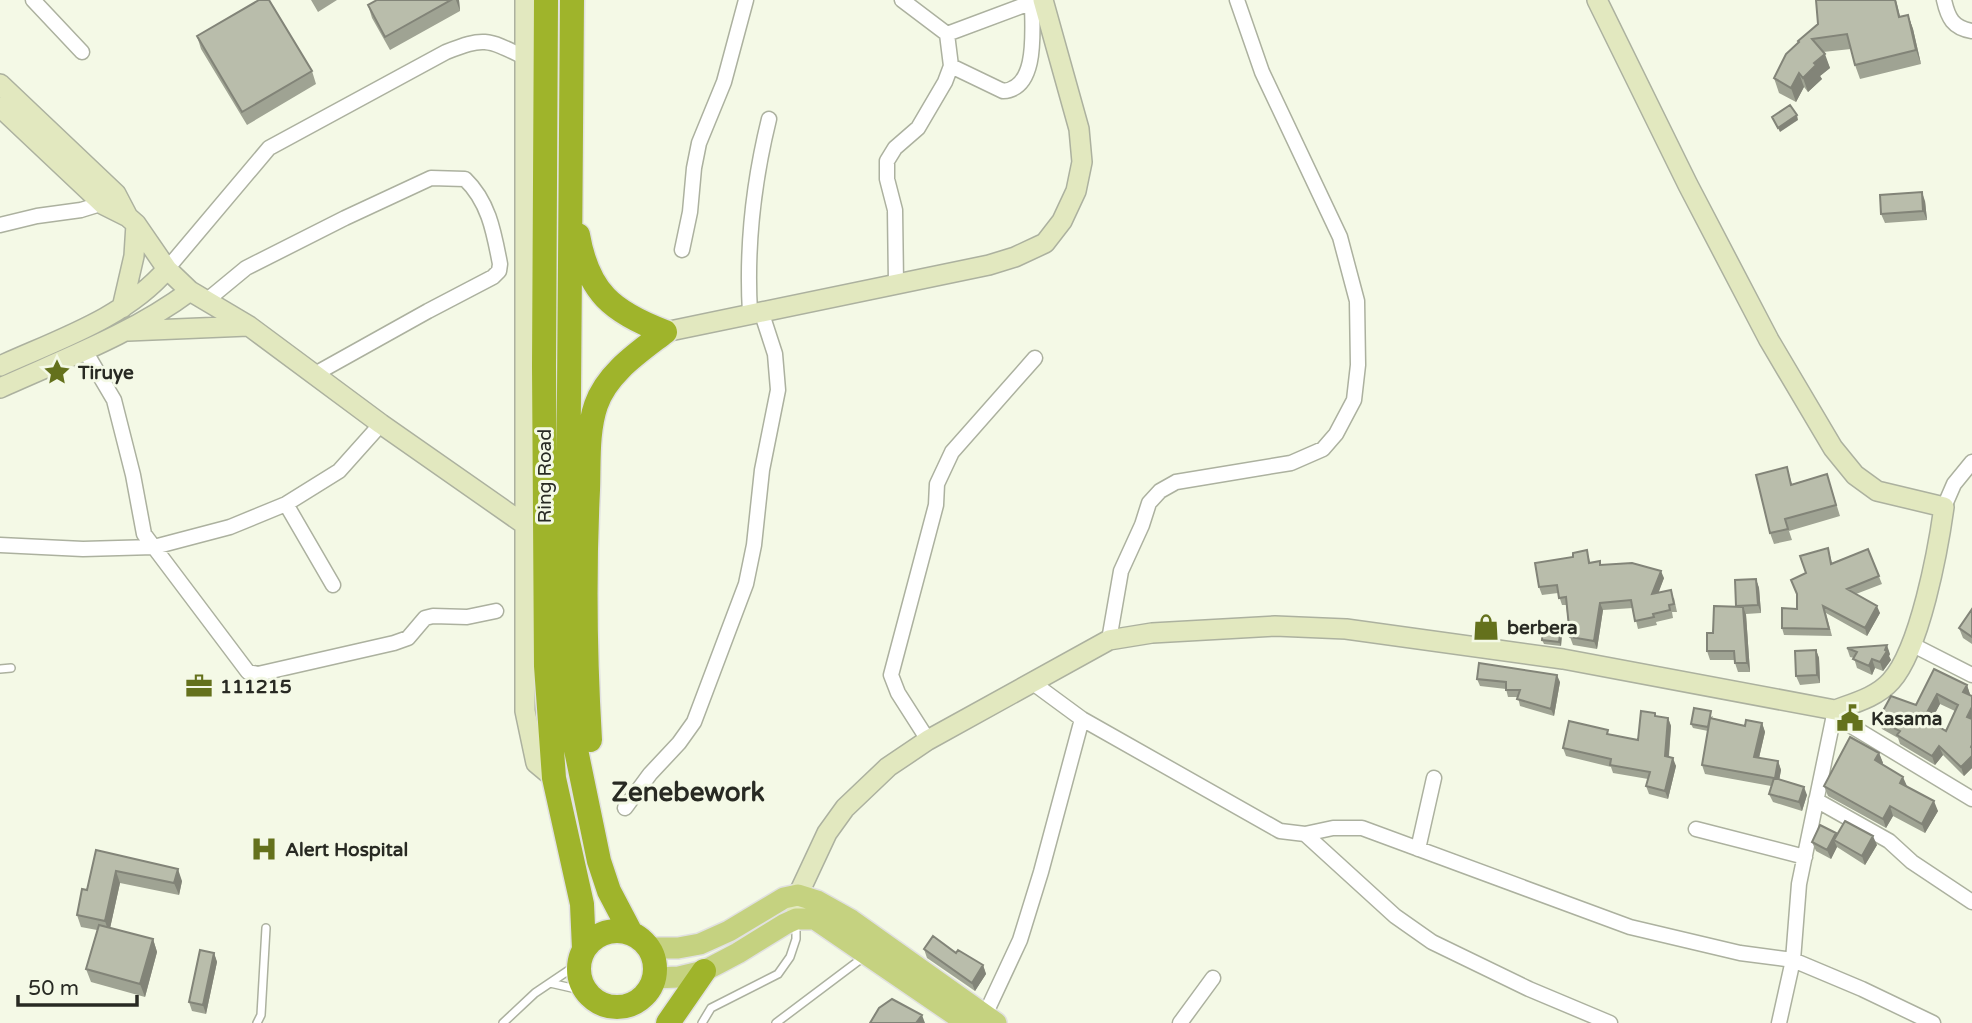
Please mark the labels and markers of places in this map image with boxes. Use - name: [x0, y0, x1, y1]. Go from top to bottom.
- place icon: Tiruye: [42, 357, 72, 387]
- place label: Tiruye: [77, 362, 134, 385]
- shop icon: berbera: [1471, 612, 1501, 642]
- place label: berbera: [1507, 617, 1578, 639]
- office icon: 111215: [184, 671, 214, 701]
- place label: 111215: [220, 676, 292, 698]
- public building icon: Kasama: [1835, 703, 1865, 733]
- place label: Kasama: [1871, 708, 1942, 730]
- hospital icon: Alert Hospital: [249, 834, 279, 864]
- place label: Alert Hospital: [285, 839, 408, 862]

